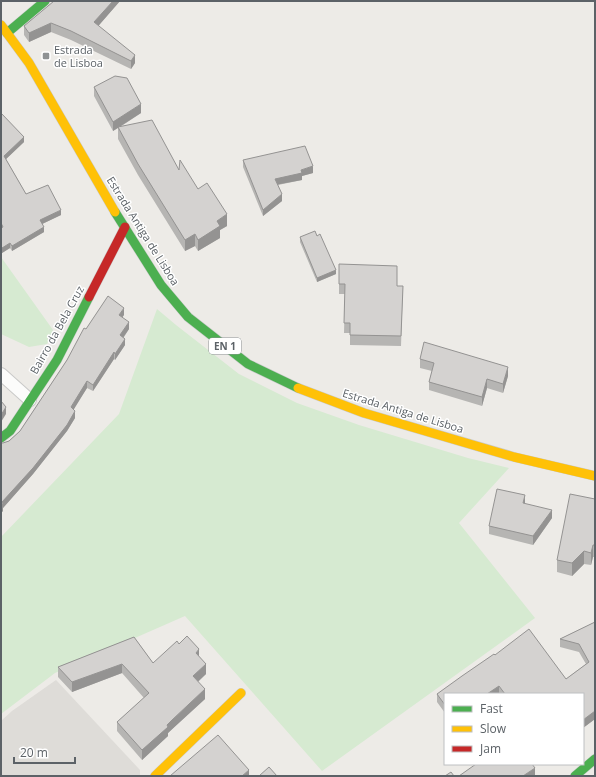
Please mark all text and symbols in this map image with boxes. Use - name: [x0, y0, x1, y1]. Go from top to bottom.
- place label: Estrada de Lisboa: [54, 42, 103, 70]
- marker: Estrada de Lisboa: [41, 51, 51, 61]
- street label: Estrada Antiga de Lisboa: [104, 173, 183, 288]
- street label: Bairro da Bela Cruz: [26, 283, 87, 376]
- road number: EN 1: [209, 338, 241, 354]
- street label: Estrada Antiga de Lisboa: [341, 385, 466, 436]
- legend: [444, 693, 584, 765]
- text: Fast: [480, 700, 503, 717]
- text: Slow: [480, 720, 507, 737]
- scale bar: [14, 739, 75, 765]
- text: Jam: [479, 740, 501, 757]
- text: 20 m: [20, 744, 48, 761]

